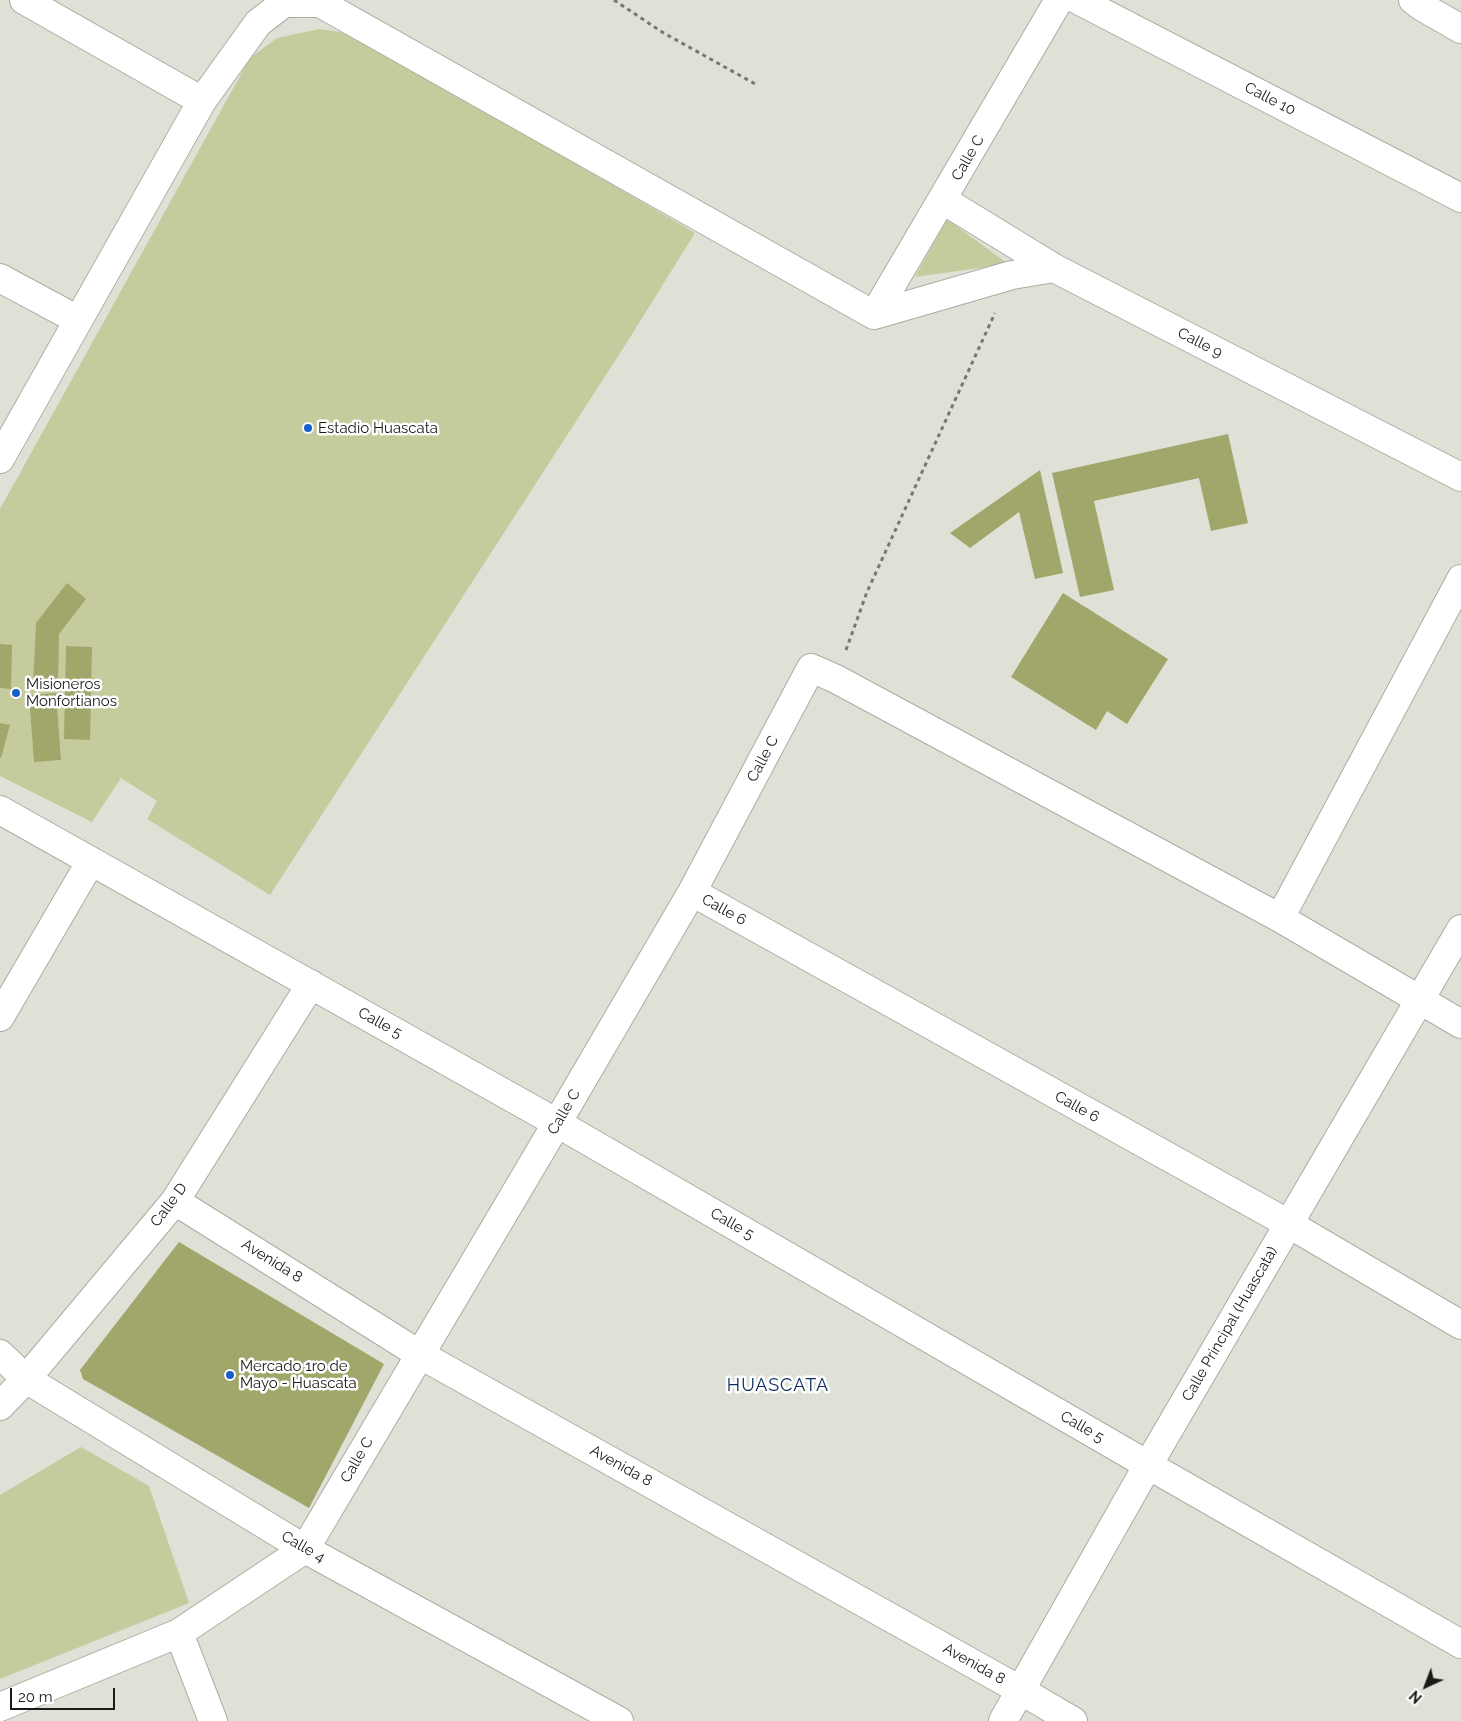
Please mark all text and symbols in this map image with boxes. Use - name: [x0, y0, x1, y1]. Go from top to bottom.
- street label: Calle 10: [1241, 79, 1299, 119]
- street label: Calle C: [948, 132, 988, 184]
- street label: Calle 9: [1175, 324, 1225, 362]
- place label: Estadio Huascata: [318, 419, 438, 437]
- marker: Estadio Huascata: [302, 422, 314, 434]
- place label: Misioneros Monfortianos: [26, 675, 117, 710]
- marker: Misioneros Monfortianos: [10, 687, 22, 699]
- street label: Calle C: [743, 733, 783, 785]
- street label: Calle 6: [699, 890, 749, 930]
- street label: Calle 5: [355, 1004, 405, 1042]
- street label: Calle C: [544, 1086, 584, 1138]
- street label: Calle 6: [1052, 1087, 1102, 1127]
- street label: Calle D: [147, 1180, 191, 1230]
- street label: Calle 5: [707, 1204, 757, 1244]
- street label: Avenida 8: [238, 1235, 306, 1287]
- street label: Calle Principal (Huascata): [1178, 1243, 1282, 1405]
- place label: Mercado 1ro de Mayo - Huascata: [240, 1357, 357, 1392]
- marker: Mercado 1ro de Mayo - Huascata: [224, 1369, 236, 1381]
- district label: HUASCATA: [726, 1375, 830, 1397]
- street label: Calle 5: [1057, 1407, 1107, 1447]
- street label: Calle C: [337, 1434, 377, 1486]
- street label: Avenida 8: [587, 1442, 655, 1490]
- street label: Calle 4: [278, 1527, 328, 1567]
- street label: Avenida 8: [940, 1640, 1008, 1688]
- north arrow: [1401, 1661, 1451, 1711]
- scale bar: [12, 1678, 118, 1710]
- text: N: [1406, 1687, 1425, 1706]
- text: 20 m: [18, 1688, 53, 1706]

